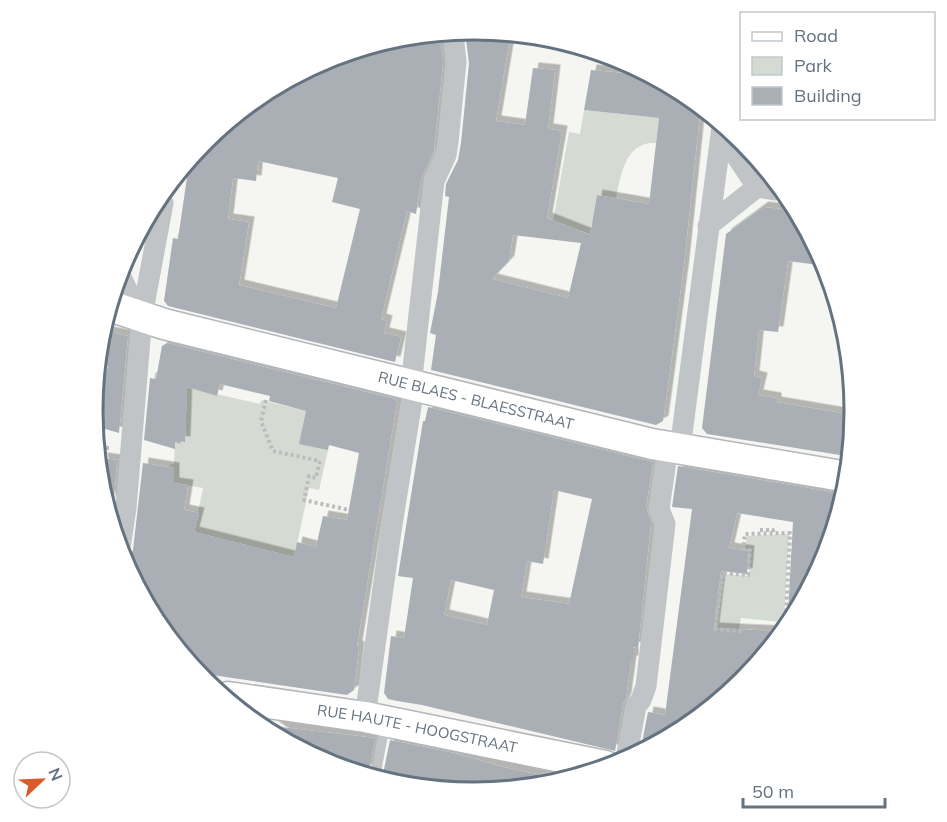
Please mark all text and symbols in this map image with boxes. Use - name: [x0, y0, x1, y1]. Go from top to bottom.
- legend: [740, 12, 935, 120]
- text: Road: [794, 24, 838, 47]
- text: Park: [794, 54, 833, 77]
- text: Building: [794, 84, 862, 107]
- street label: RUE BLAES - BLAESSTRAAT: [376, 367, 576, 433]
- street label: RUE HAUTE - HOOGSTRAAT: [316, 700, 519, 757]
- north arrow: [12, 750, 72, 810]
- text: N: [44, 765, 67, 784]
- scale bar: [743, 771, 886, 809]
- text: 50 m: [752, 780, 794, 803]

